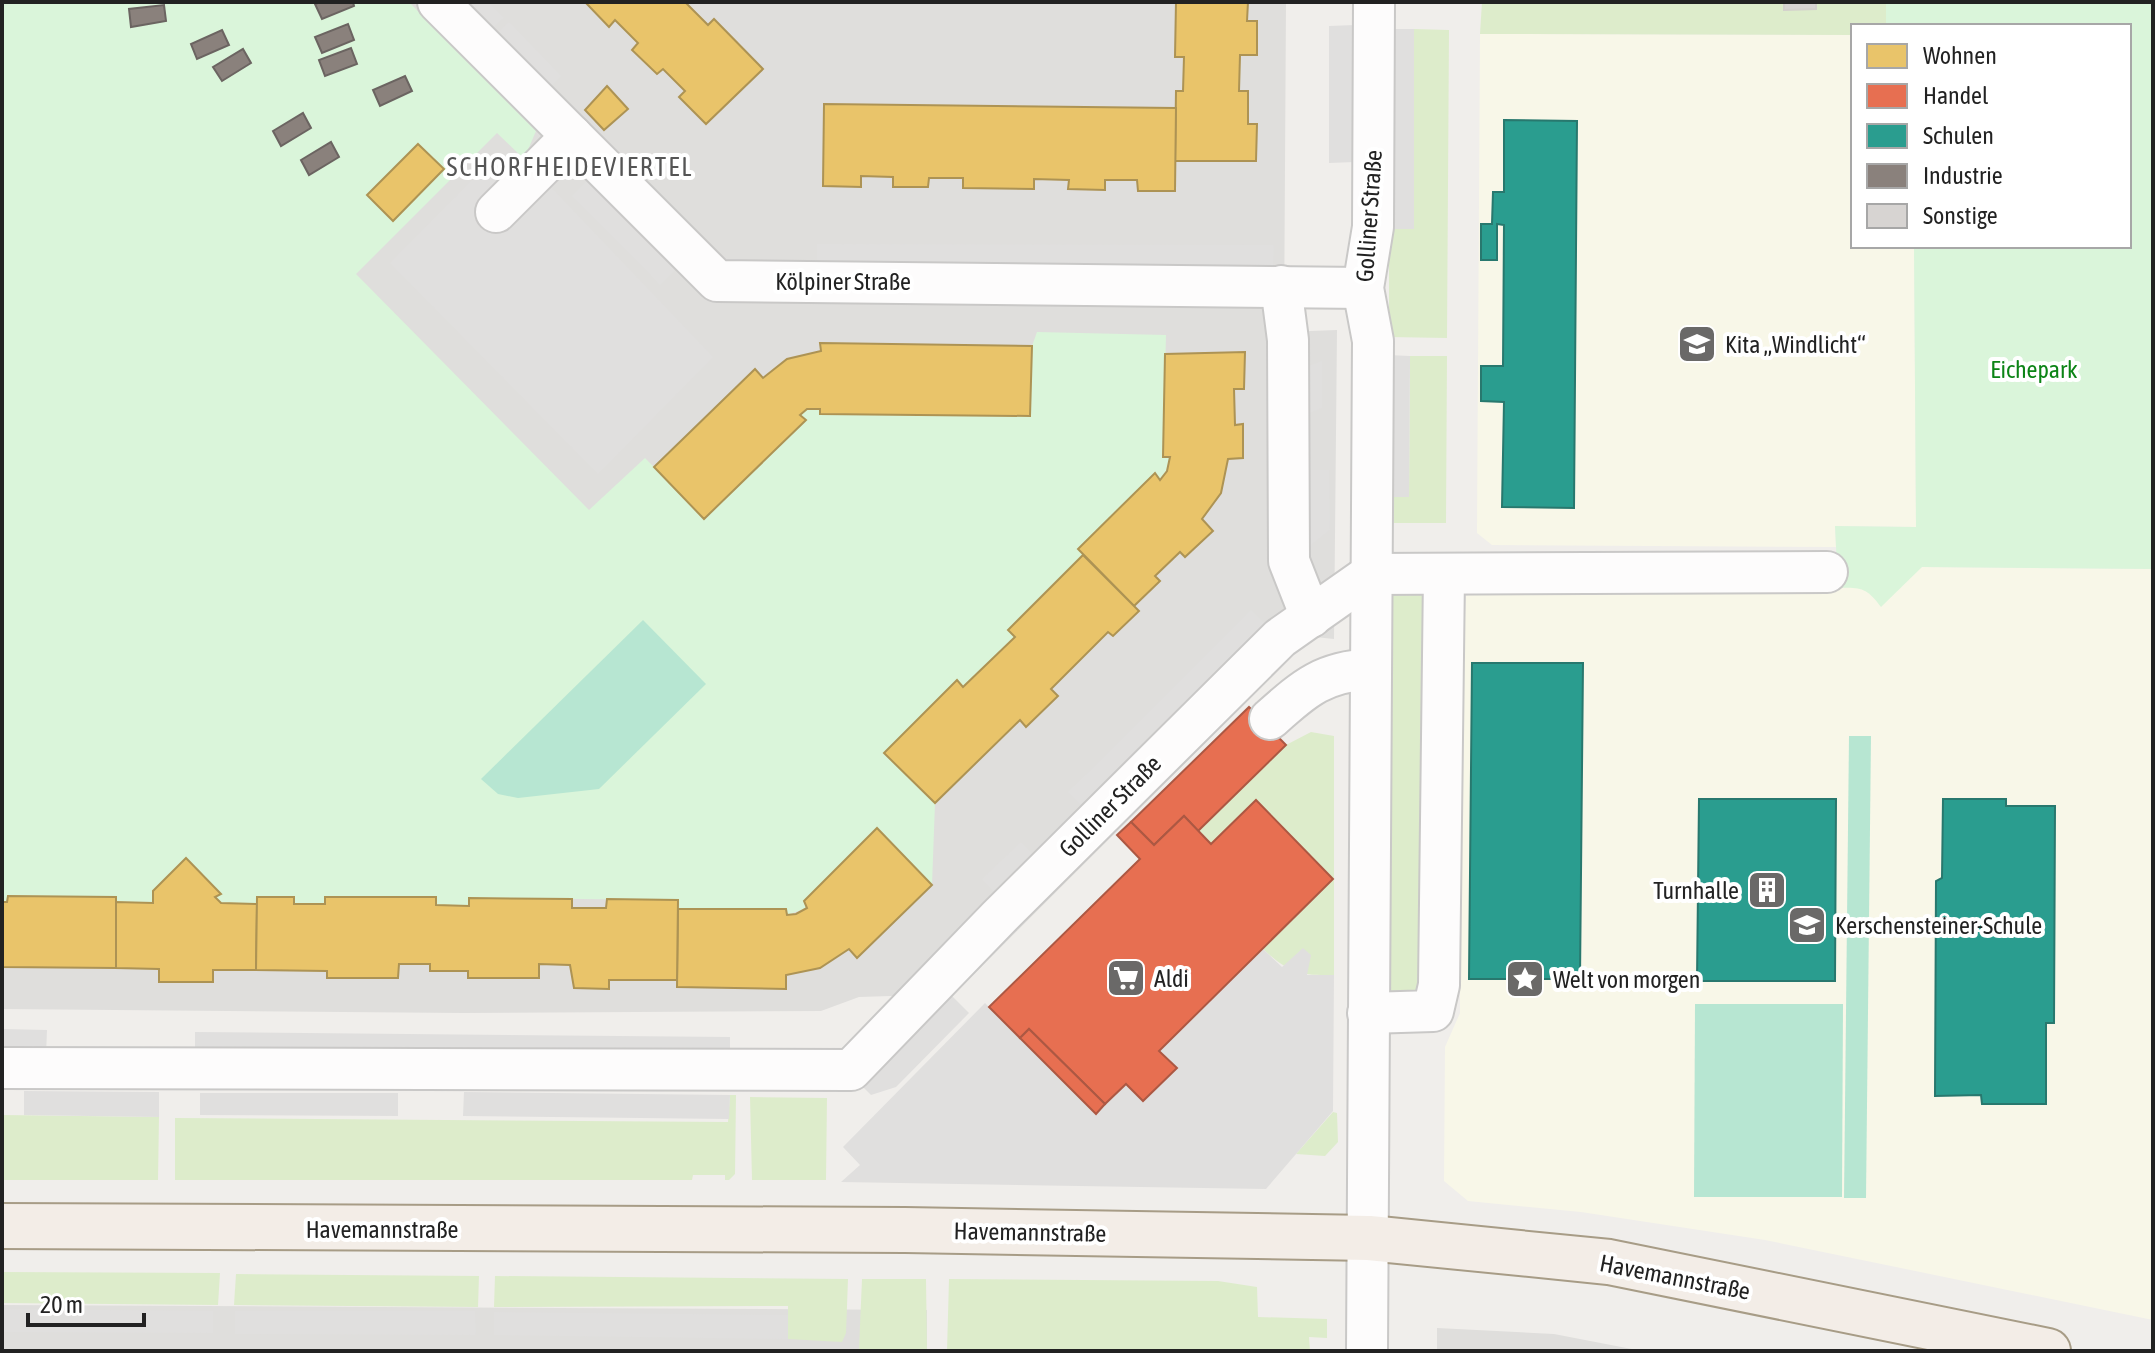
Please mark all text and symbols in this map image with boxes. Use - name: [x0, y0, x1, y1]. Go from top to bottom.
- legend: [1851, 24, 2131, 248]
- text: Wohnen: [1923, 42, 1997, 69]
- text: Handel: [1923, 82, 1989, 109]
- text: Schulen: [1923, 122, 1994, 149]
- street label: Golliner Straße: [1351, 149, 1387, 283]
- district label: SCHORFHEIDEVIERTEL: [447, 152, 693, 182]
- text: Industrie: [1923, 162, 2003, 189]
- text: Sonstige: [1923, 202, 1998, 229]
- street label: Kölpiner Straße: [775, 268, 911, 295]
- school or university icon: Kita „Windlicht“: [1676, 323, 1718, 365]
- place label: Kita „Windlicht“: [1725, 331, 1865, 358]
- park label: Eichepark: [1990, 356, 2078, 383]
- street label: Golliner Straße: [1054, 750, 1166, 862]
- building icon: Turnhalle: [1746, 869, 1788, 911]
- place label: Turnhalle: [1653, 877, 1739, 904]
- school or university icon: Kerschensteiner-Schule: [1786, 904, 1828, 946]
- place label: Kerschensteiner-Schule: [1835, 912, 2042, 939]
- supermarket icon: Aldi: [1105, 957, 1147, 999]
- place icon: Welt von morgen: [1504, 958, 1546, 1000]
- place label: Aldi: [1154, 965, 1189, 992]
- place label: Welt von morgen: [1553, 966, 1700, 993]
- street label: Havemannstraße: [306, 1216, 458, 1243]
- street label: Havemannstraße: [953, 1217, 1107, 1247]
- street label: Havemannstraße: [1597, 1249, 1753, 1305]
- scale bar: [28, 1277, 144, 1327]
- text: 20 m: [40, 1291, 83, 1318]

